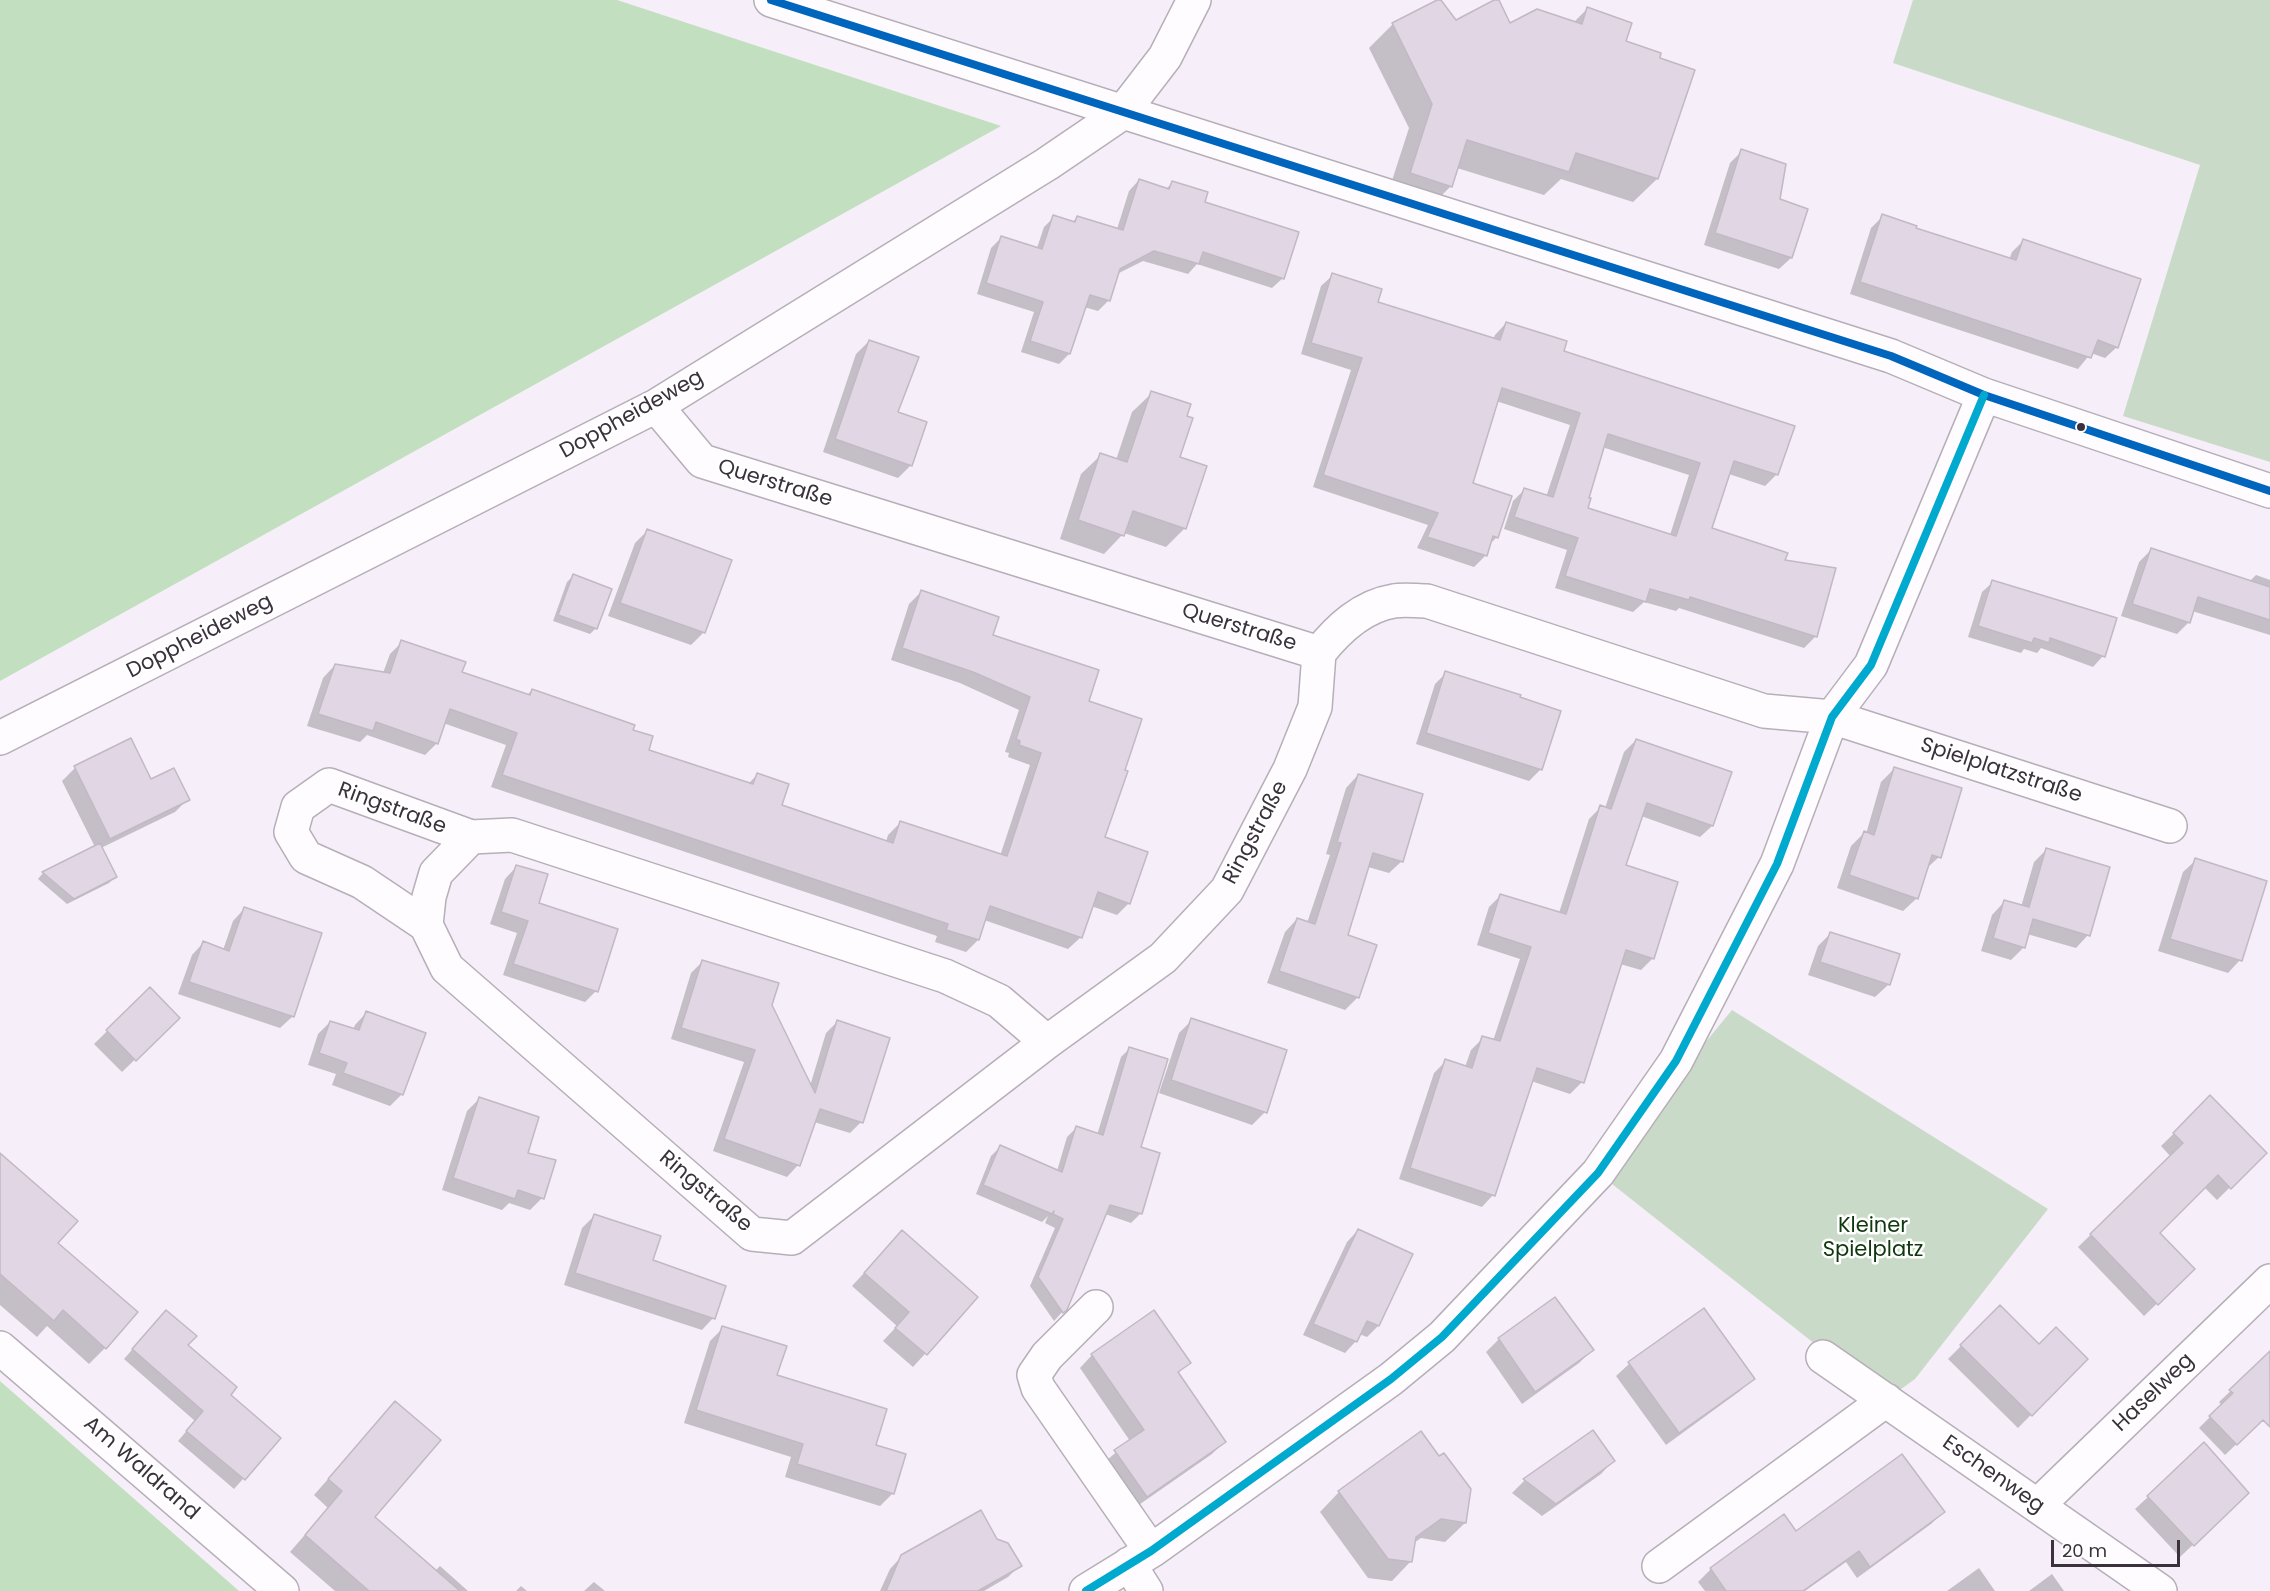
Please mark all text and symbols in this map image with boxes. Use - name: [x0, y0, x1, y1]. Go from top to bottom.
- street label: Doppheideweg: [556, 365, 708, 465]
- unlabelled marker: [2075, 421, 2087, 433]
- street label: Querstraße: [715, 455, 835, 513]
- street label: Doppheideweg: [123, 589, 277, 685]
- street label: Querstraße: [1179, 599, 1299, 657]
- street label: Spielplatzstraße: [1917, 733, 2085, 809]
- street label: Ringstraße: [1218, 777, 1294, 889]
- street label: Ringstraße: [334, 778, 450, 840]
- street label: Ringstraße: [653, 1146, 757, 1238]
- park label: Kleiner Spielplatz: [1823, 1214, 1923, 1264]
- street label: Haselweg: [2108, 1348, 2200, 1438]
- street label: Am Waldrand: [78, 1412, 204, 1526]
- street label: Eschenweg: [1937, 1431, 2049, 1519]
- scale bar: [2054, 1528, 2183, 1566]
- text: 20 m: [2062, 1538, 2107, 1563]

